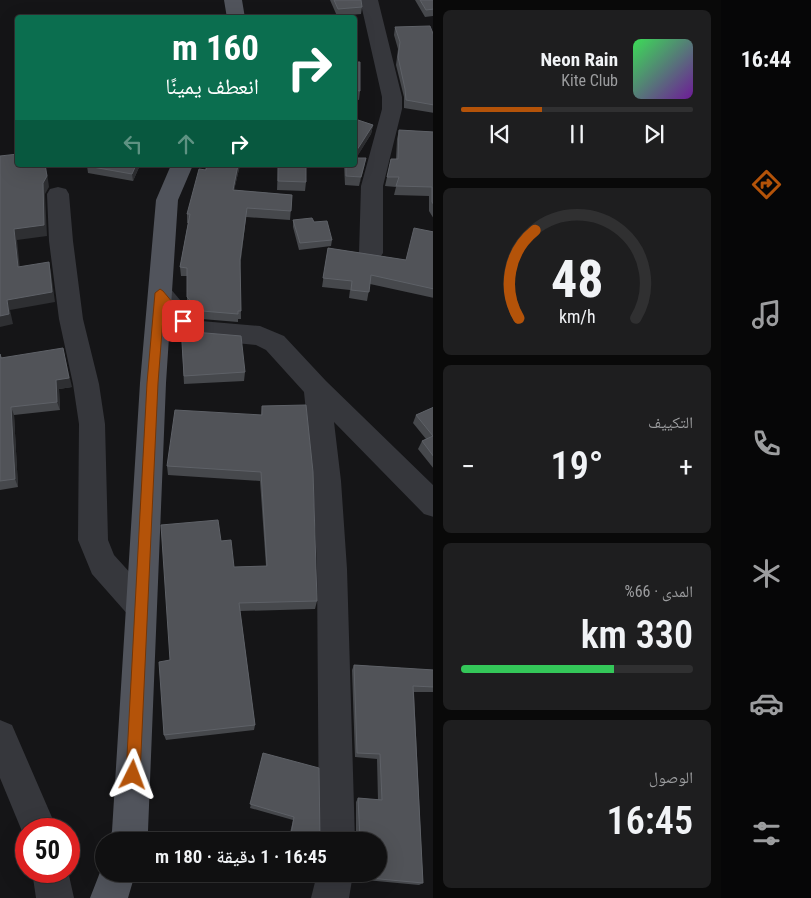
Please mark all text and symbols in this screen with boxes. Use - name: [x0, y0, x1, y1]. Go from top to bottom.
- text: 160 m: [172, 28, 259, 69]
- icon: right: [277, 35, 342, 100]
- text: 16:44: [741, 47, 791, 72]
- text: Neon Rain: [540, 48, 618, 71]
- text: Kite Club: [561, 71, 618, 90]
- text: انعطف يمينًا: [165, 74, 259, 99]
- icon: previous: [486, 120, 514, 148]
- icon: pause: [563, 120, 591, 148]
- icon: next: [640, 120, 668, 148]
- icon: left: [119, 130, 147, 158]
- icon: ahead: [172, 130, 200, 158]
- icon: right: [225, 130, 253, 158]
- icon: directions: [749, 167, 784, 202]
- text: 48: [551, 249, 603, 310]
- icon: music: [749, 297, 784, 332]
- pin: [162, 300, 204, 342]
- text: km/h: [559, 306, 595, 327]
- icon: arrive: [169, 307, 197, 335]
- text: التكييف: [648, 413, 693, 432]
- icon: phone: [749, 426, 784, 461]
- text: 19°: [551, 444, 603, 488]
- text: −: [461, 450, 475, 483]
- text: +: [679, 450, 693, 483]
- icon: climate: [749, 556, 784, 591]
- text: المدى · 66%: [625, 582, 693, 601]
- text: 330 km: [581, 613, 693, 657]
- icon: car: [749, 686, 784, 721]
- position arrow: [106, 748, 158, 800]
- text: الوصول: [649, 768, 693, 787]
- text: 16:45: [607, 799, 693, 843]
- icon: filters: [749, 816, 784, 851]
- speed limit sign: 50: [15, 818, 80, 883]
- text: 16:45 · 1 دقيقة · 180 m: [155, 845, 327, 868]

